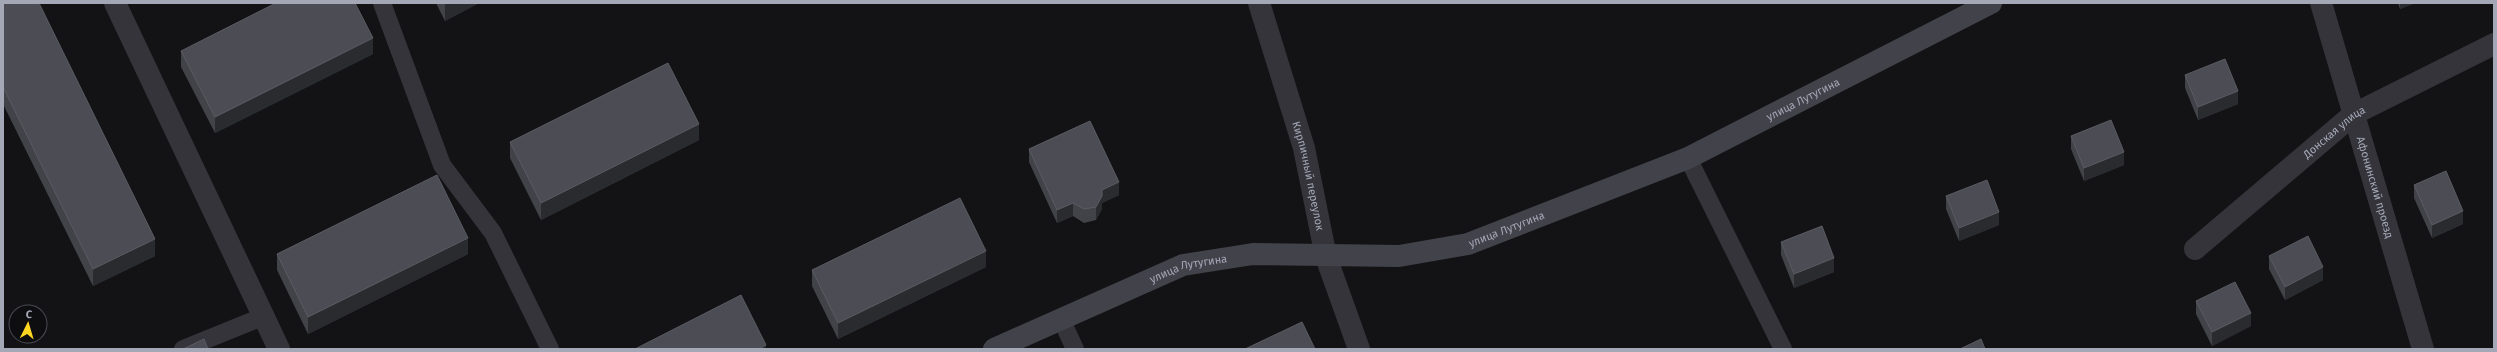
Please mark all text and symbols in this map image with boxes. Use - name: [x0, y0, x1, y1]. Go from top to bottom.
- street label: улица Лутугина: [1764, 75, 1842, 123]
- street label: Донская улица: [2300, 103, 2367, 161]
- street label: Кирпичный переулок: [1290, 120, 1327, 232]
- street label: Афонинский проезд: [2354, 135, 2396, 239]
- street label: улица Лутугина: [1467, 208, 1546, 250]
- street label: улица Лутугина: [1147, 252, 1228, 286]
- north arrow: [8, 304, 48, 344]
- text: С: [25, 308, 33, 321]

